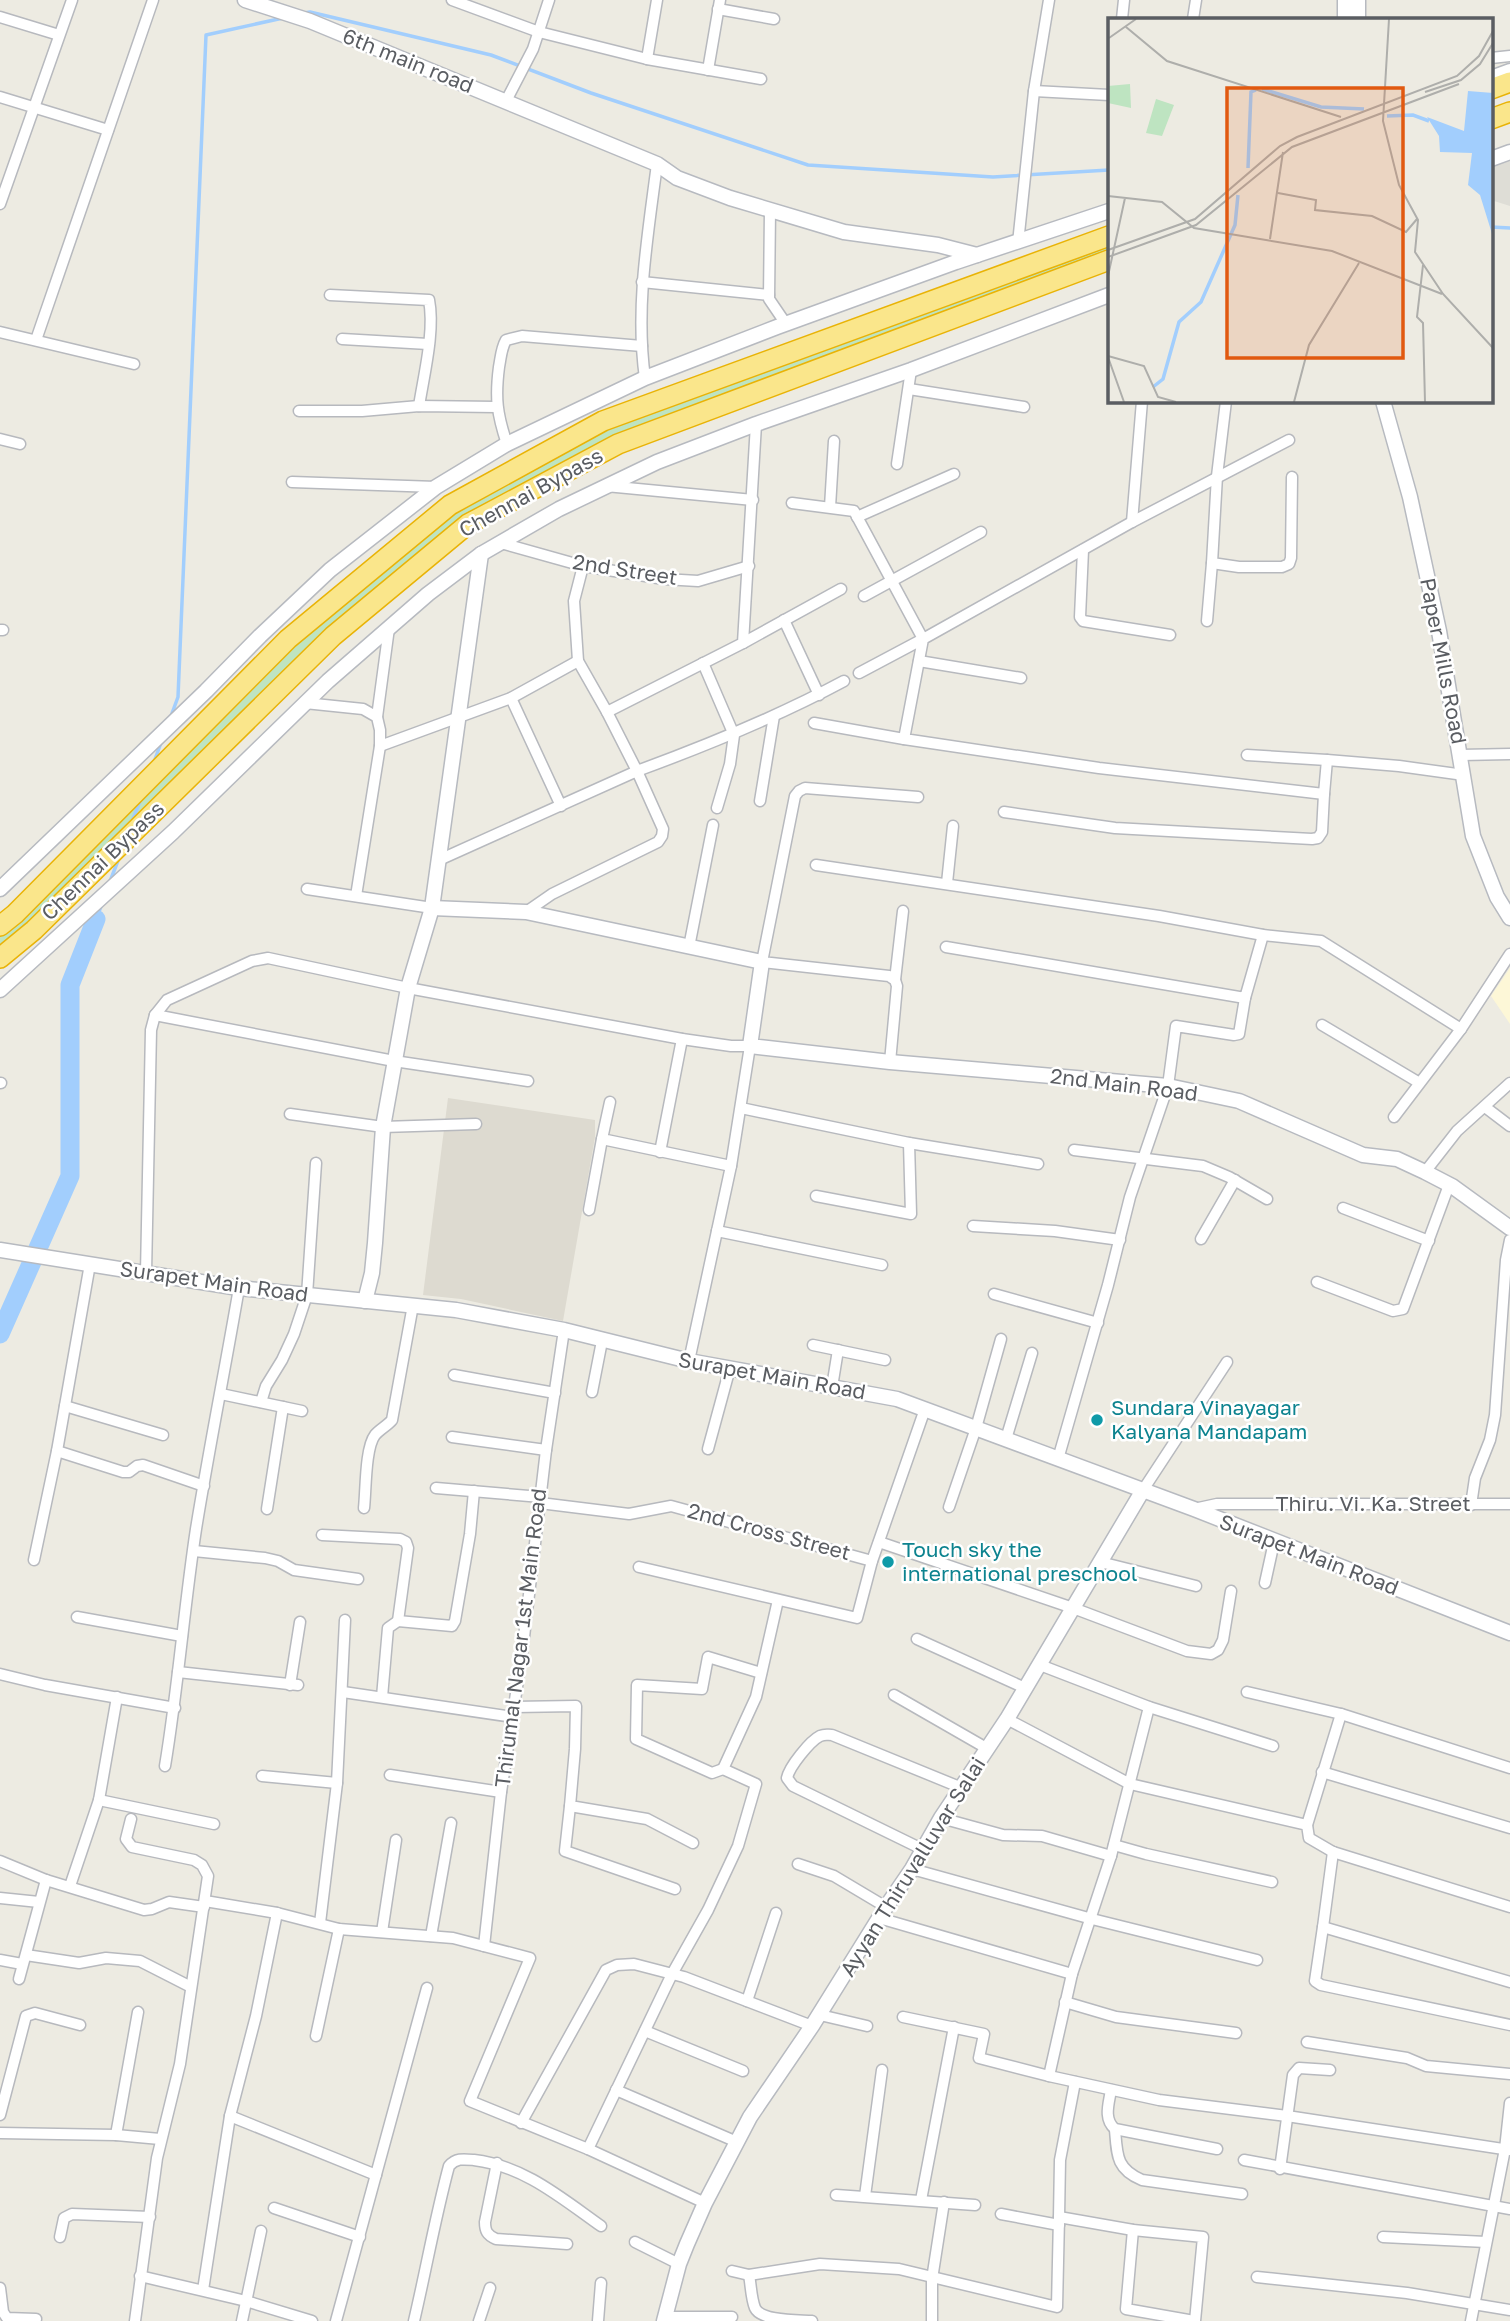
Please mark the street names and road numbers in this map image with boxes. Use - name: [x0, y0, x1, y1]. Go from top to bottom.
- street label: 6th main road: [339, 22, 478, 98]
- street label: Chennai Bypass: [454, 442, 607, 542]
- street label: 2nd Street: [571, 548, 679, 590]
- street label: Paper Mills Road: [1415, 575, 1473, 746]
- street label: Chennai Bypass: [36, 795, 169, 925]
- street label: 2nd Main Road: [1049, 1062, 1199, 1106]
- street label: Surapet Main Road: [118, 1255, 310, 1307]
- street label: Surapet Main Road: [676, 1346, 868, 1404]
- street label: Thirumal Nagar 1st Main Road: [489, 1487, 551, 1789]
- street label: Thiru. Vi. Ka. Street: [1275, 1490, 1471, 1516]
- street label: 2nd Cross Street: [685, 1497, 854, 1565]
- street label: Surapet Main Road: [1216, 1508, 1403, 1600]
- street label: Ayyan Thiruvalluvar Salai: [834, 1752, 990, 1981]

